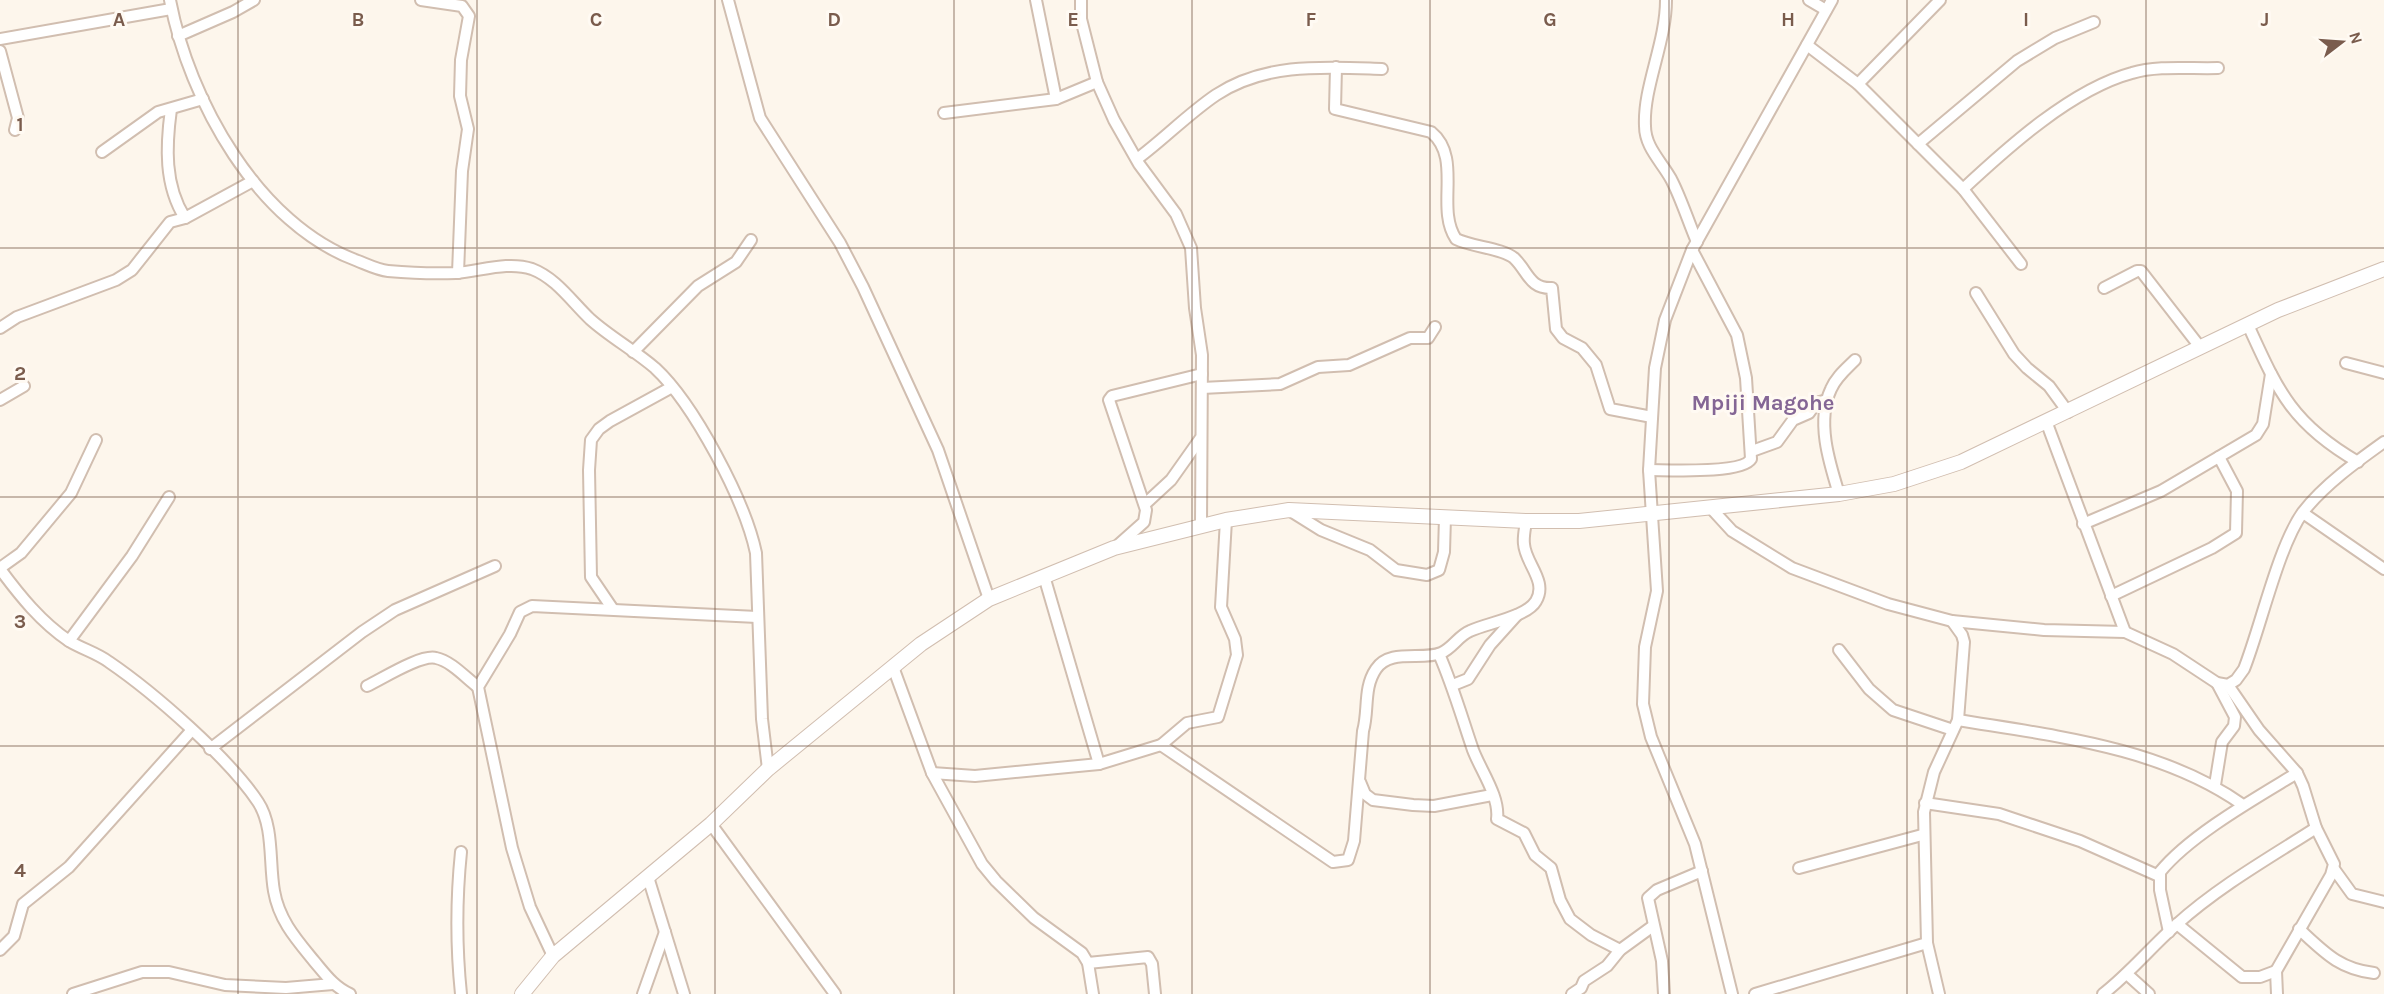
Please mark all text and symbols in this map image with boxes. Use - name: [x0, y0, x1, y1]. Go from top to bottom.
- text: A: [113, 8, 126, 31]
- text: B: [352, 8, 364, 31]
- text: C: [590, 8, 602, 31]
- text: D: [827, 8, 841, 31]
- text: E: [1067, 8, 1079, 31]
- text: F: [1306, 8, 1317, 31]
- text: G: [1543, 8, 1557, 31]
- text: H: [1781, 8, 1795, 31]
- text: I: [2023, 8, 2029, 31]
- text: J: [2261, 8, 2269, 31]
- north arrow: [2312, 12, 2372, 72]
- text: N: [2345, 29, 2367, 46]
- text: 1: [16, 113, 24, 136]
- text: 2: [14, 362, 26, 385]
- district label: Mpiji Magohe: [1692, 390, 1834, 416]
- text: 3: [14, 610, 26, 633]
- text: 4: [14, 859, 26, 882]

